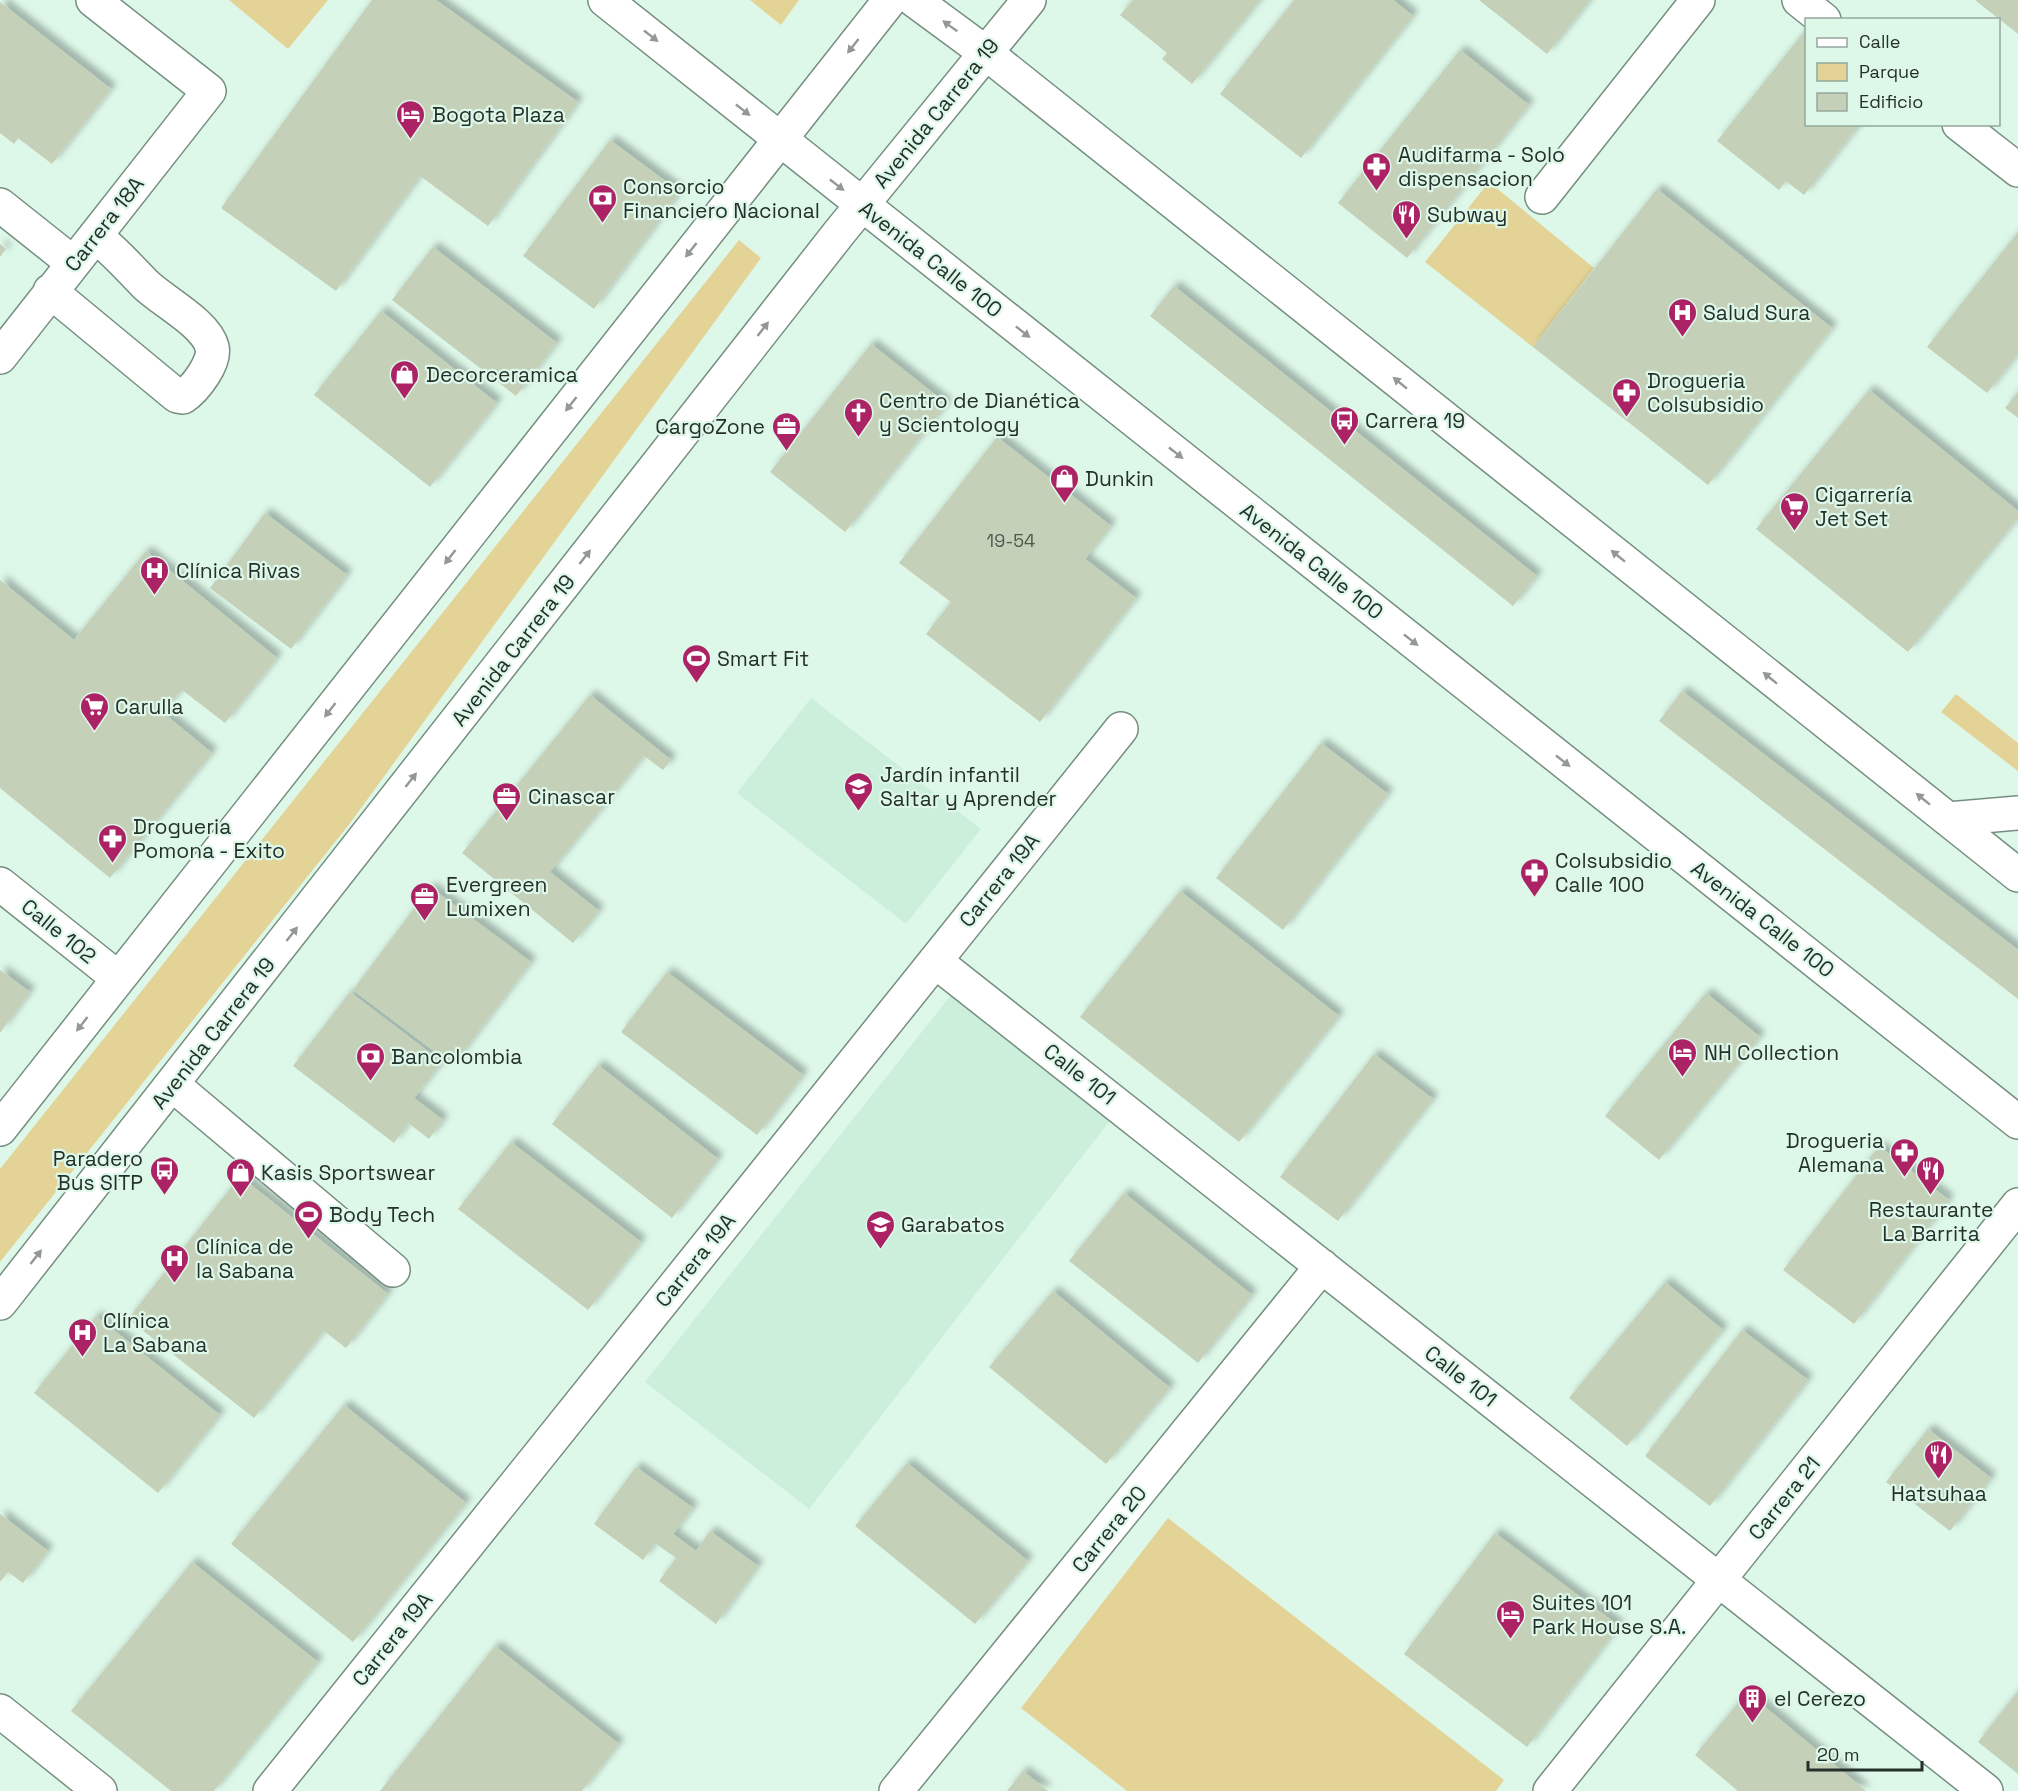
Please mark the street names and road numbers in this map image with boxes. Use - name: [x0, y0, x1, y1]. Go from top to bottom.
- street label: Avenida Carrera 19: [867, 32, 1005, 194]
- street label: Carrera 18A: [58, 171, 150, 277]
- street label: Avenida Calle 100: [854, 195, 1008, 323]
- street label: Avenida Calle 100: [1235, 497, 1389, 625]
- street label: Avenida Carrera 19: [445, 569, 581, 731]
- street label: Carrera 19A: [953, 827, 1045, 933]
- street label: Avenida Calle 100: [1686, 855, 1840, 983]
- street label: Calle 102: [16, 893, 102, 969]
- street label: Avenida Carrera 19: [145, 952, 281, 1114]
- street label: Calle 101: [1038, 1037, 1122, 1111]
- street label: Carrera 19A: [649, 1207, 741, 1313]
- street label: Calle 101: [1419, 1339, 1503, 1413]
- street label: Carrera 21: [1742, 1451, 1826, 1545]
- street label: Carrera 20: [1066, 1480, 1152, 1578]
- street label: Carrera 19A: [346, 1586, 438, 1692]

